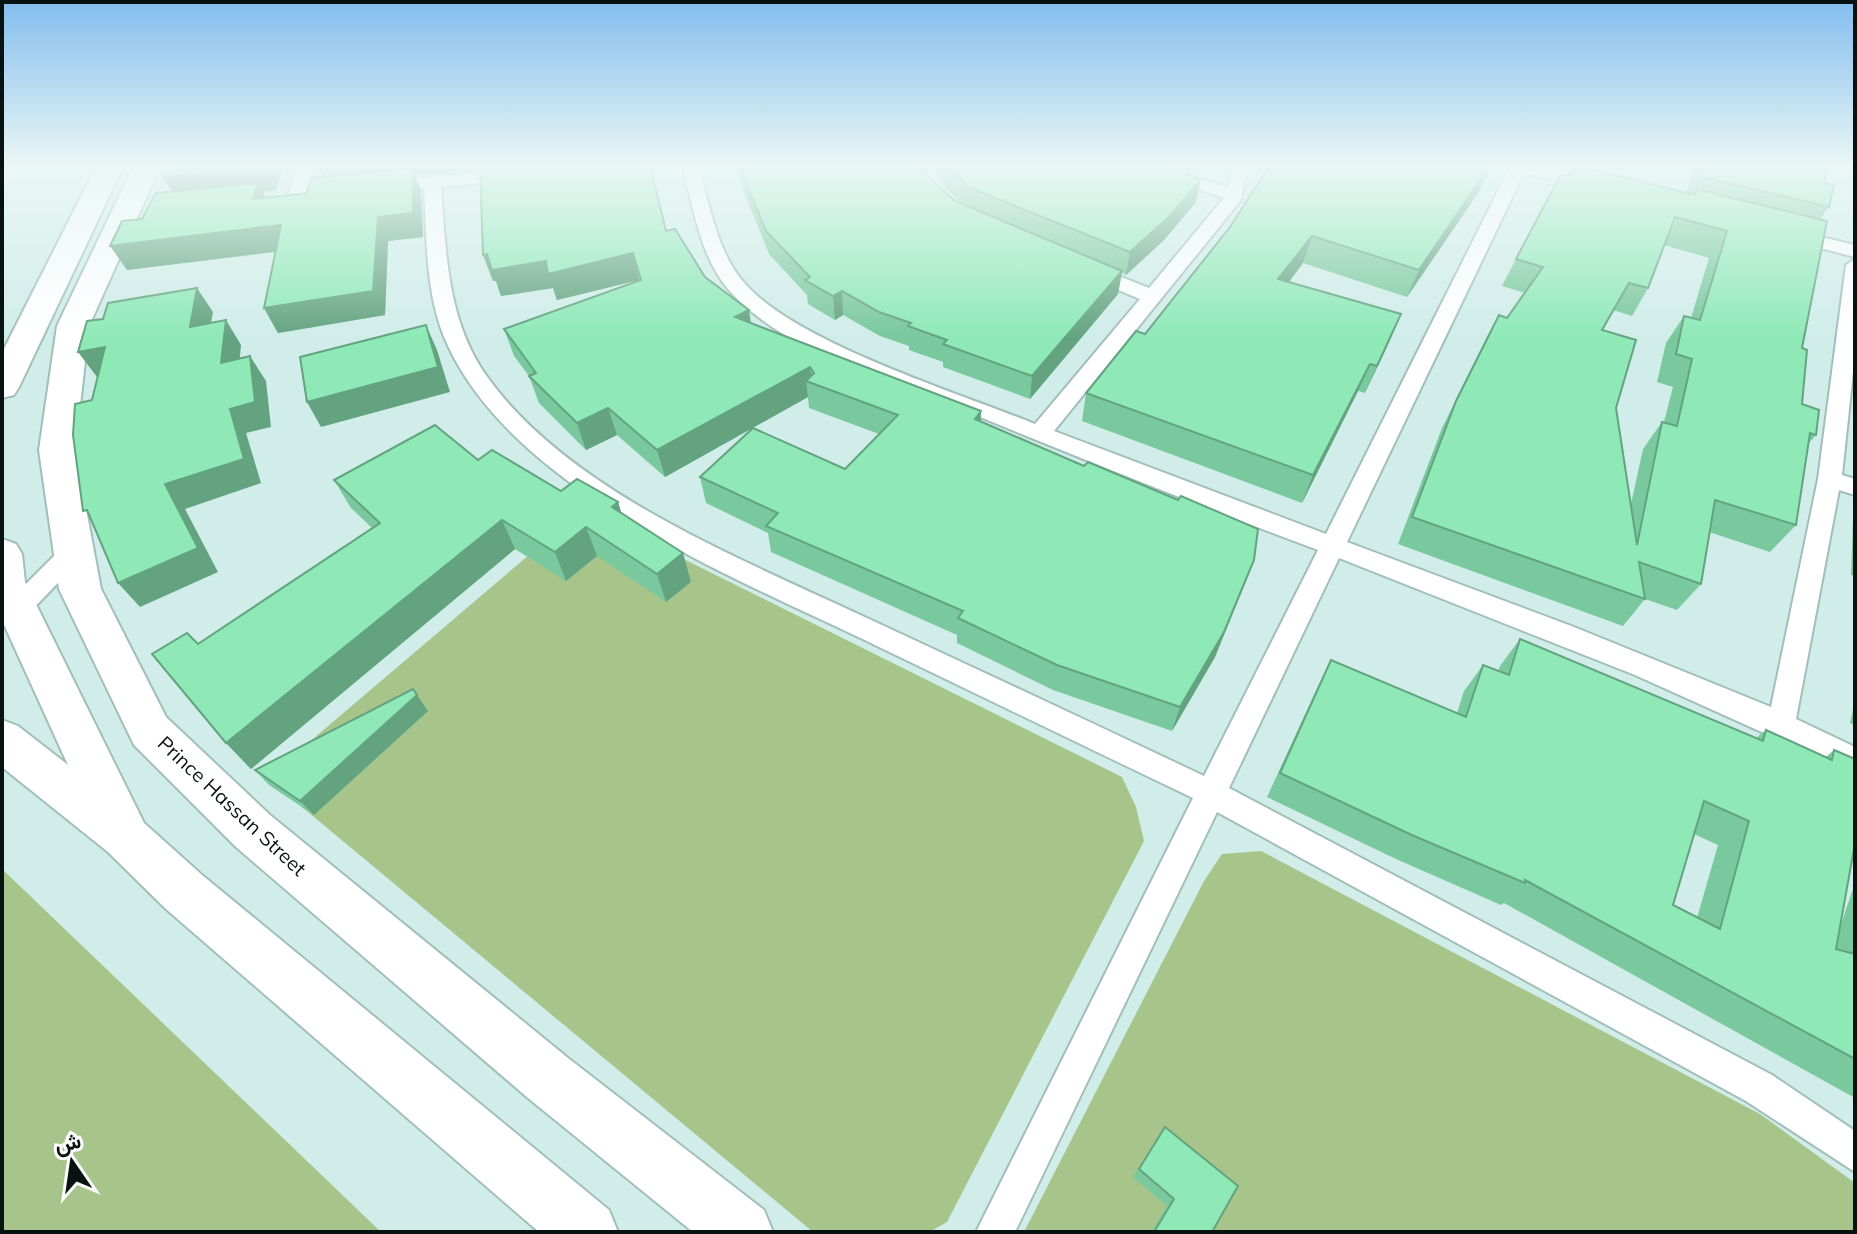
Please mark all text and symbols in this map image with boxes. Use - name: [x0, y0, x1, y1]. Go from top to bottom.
- street label: Prince Hassan Street: [153, 730, 312, 881]
- north arrow: [32, 1122, 112, 1202]
- text: ش: [51, 1126, 84, 1159]

